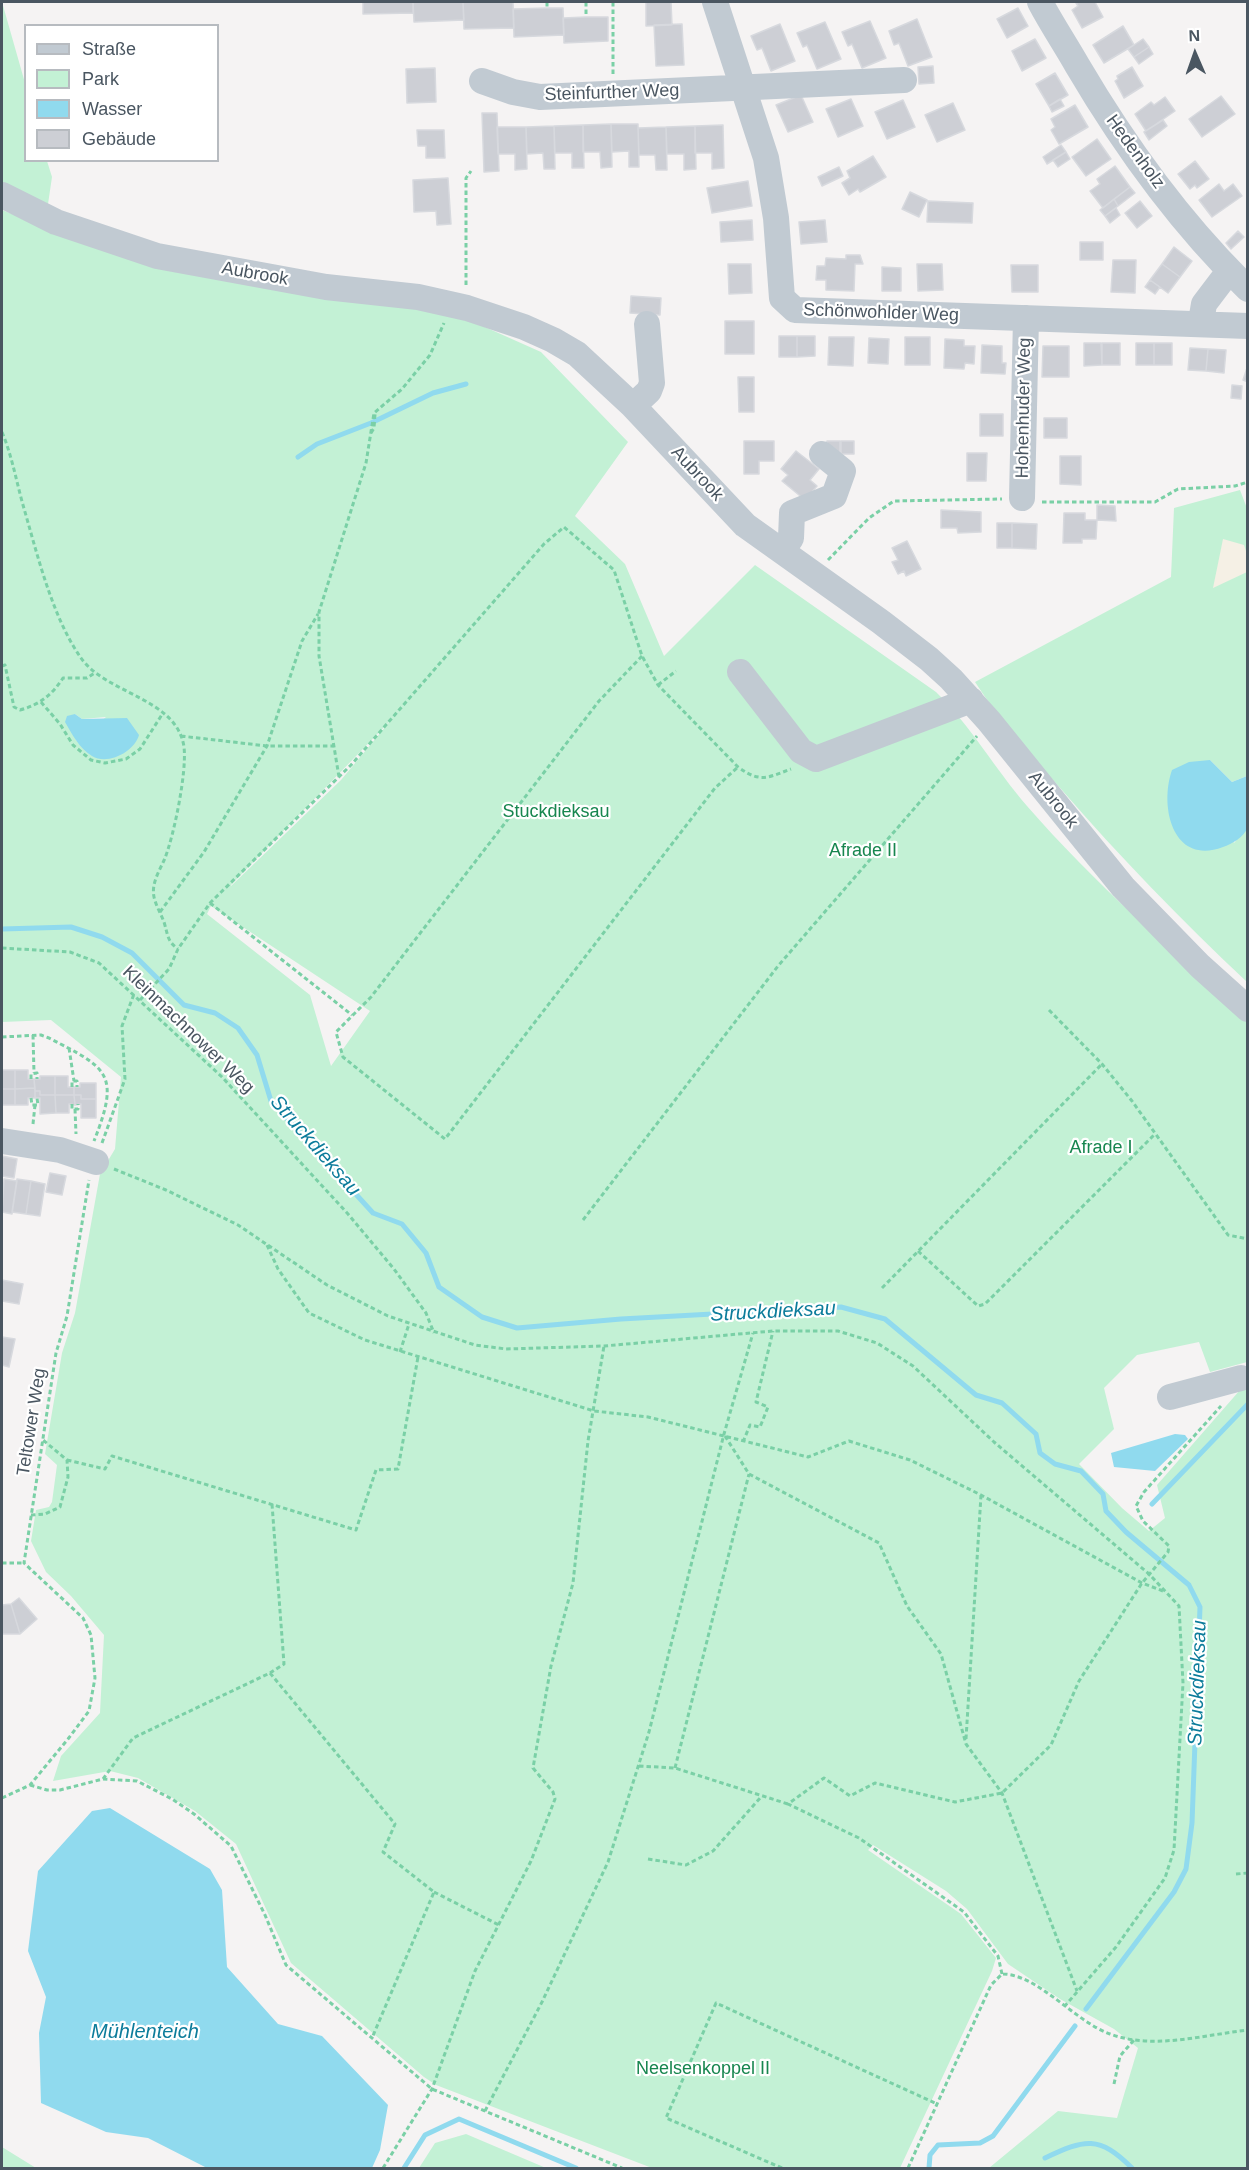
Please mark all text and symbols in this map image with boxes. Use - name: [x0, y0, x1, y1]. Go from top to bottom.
- legend: [24, 24, 219, 162]
- north arrow: [1165, 24, 1225, 84]
- text: N: [1188, 27, 1200, 44]
- text: Straße: [82, 39, 136, 59]
- text: Park: [82, 69, 119, 89]
- street label: Steinfurther Weg: [544, 80, 680, 106]
- text: Wasser: [82, 99, 142, 119]
- street label: Hedenholz: [1101, 111, 1169, 193]
- text: Gebäude: [82, 129, 156, 149]
- street label: Aubrook: [220, 258, 290, 290]
- street label: Schönwohlder Weg: [803, 299, 959, 327]
- street label: Hohenhuder Weg: [1012, 337, 1036, 479]
- street label: Aubrook: [666, 442, 728, 506]
- street label: Aubrook: [1024, 767, 1082, 833]
- park label: Stuckdieksau: [502, 801, 610, 823]
- park label: Afrade II: [829, 840, 897, 862]
- street label: Kleinmachnower Weg: [118, 962, 258, 1098]
- water label: Struckdieksau: [265, 1091, 365, 1201]
- park label: Afrade I: [1069, 1137, 1133, 1159]
- water label: Struckdieksau: [710, 1297, 836, 1327]
- street label: Teltower Weg: [13, 1367, 51, 1477]
- water label: Struckdieksau: [1184, 1620, 1212, 1746]
- water label: Mühlenteich: [91, 2020, 199, 2044]
- park label: Neelsenkoppel II: [636, 2058, 770, 2080]

